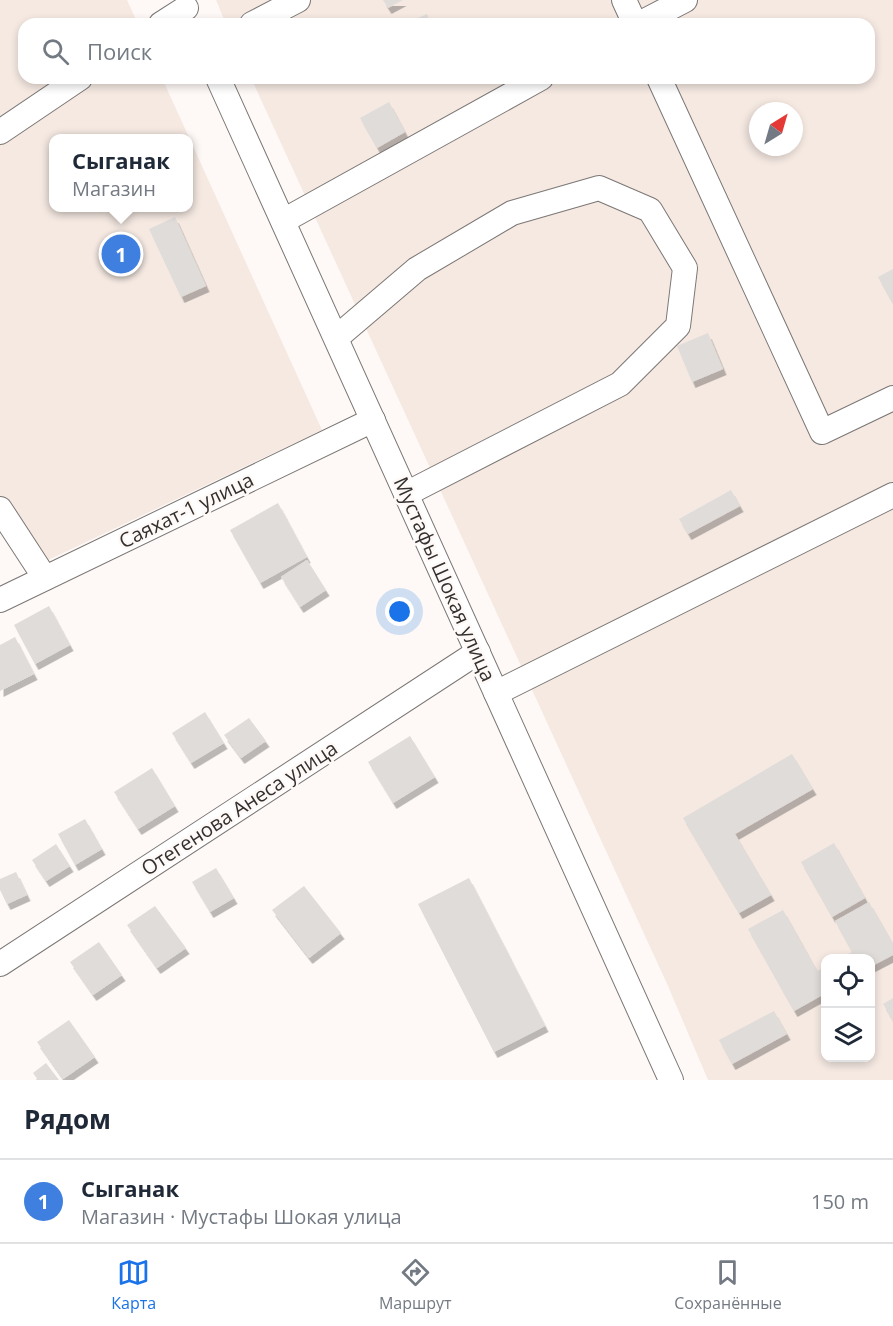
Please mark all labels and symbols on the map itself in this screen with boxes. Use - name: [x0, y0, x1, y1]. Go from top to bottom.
- north arrow: [749, 102, 803, 156]
- pin: 1: [102, 232, 140, 276]
- street label: Саяхат-1 улица: [114, 466, 258, 554]
- street label: Мустафы Шокая улица: [388, 472, 502, 686]
- your location: [385, 597, 414, 626]
- street label: Отегенова Анеса улица: [136, 734, 342, 882]

